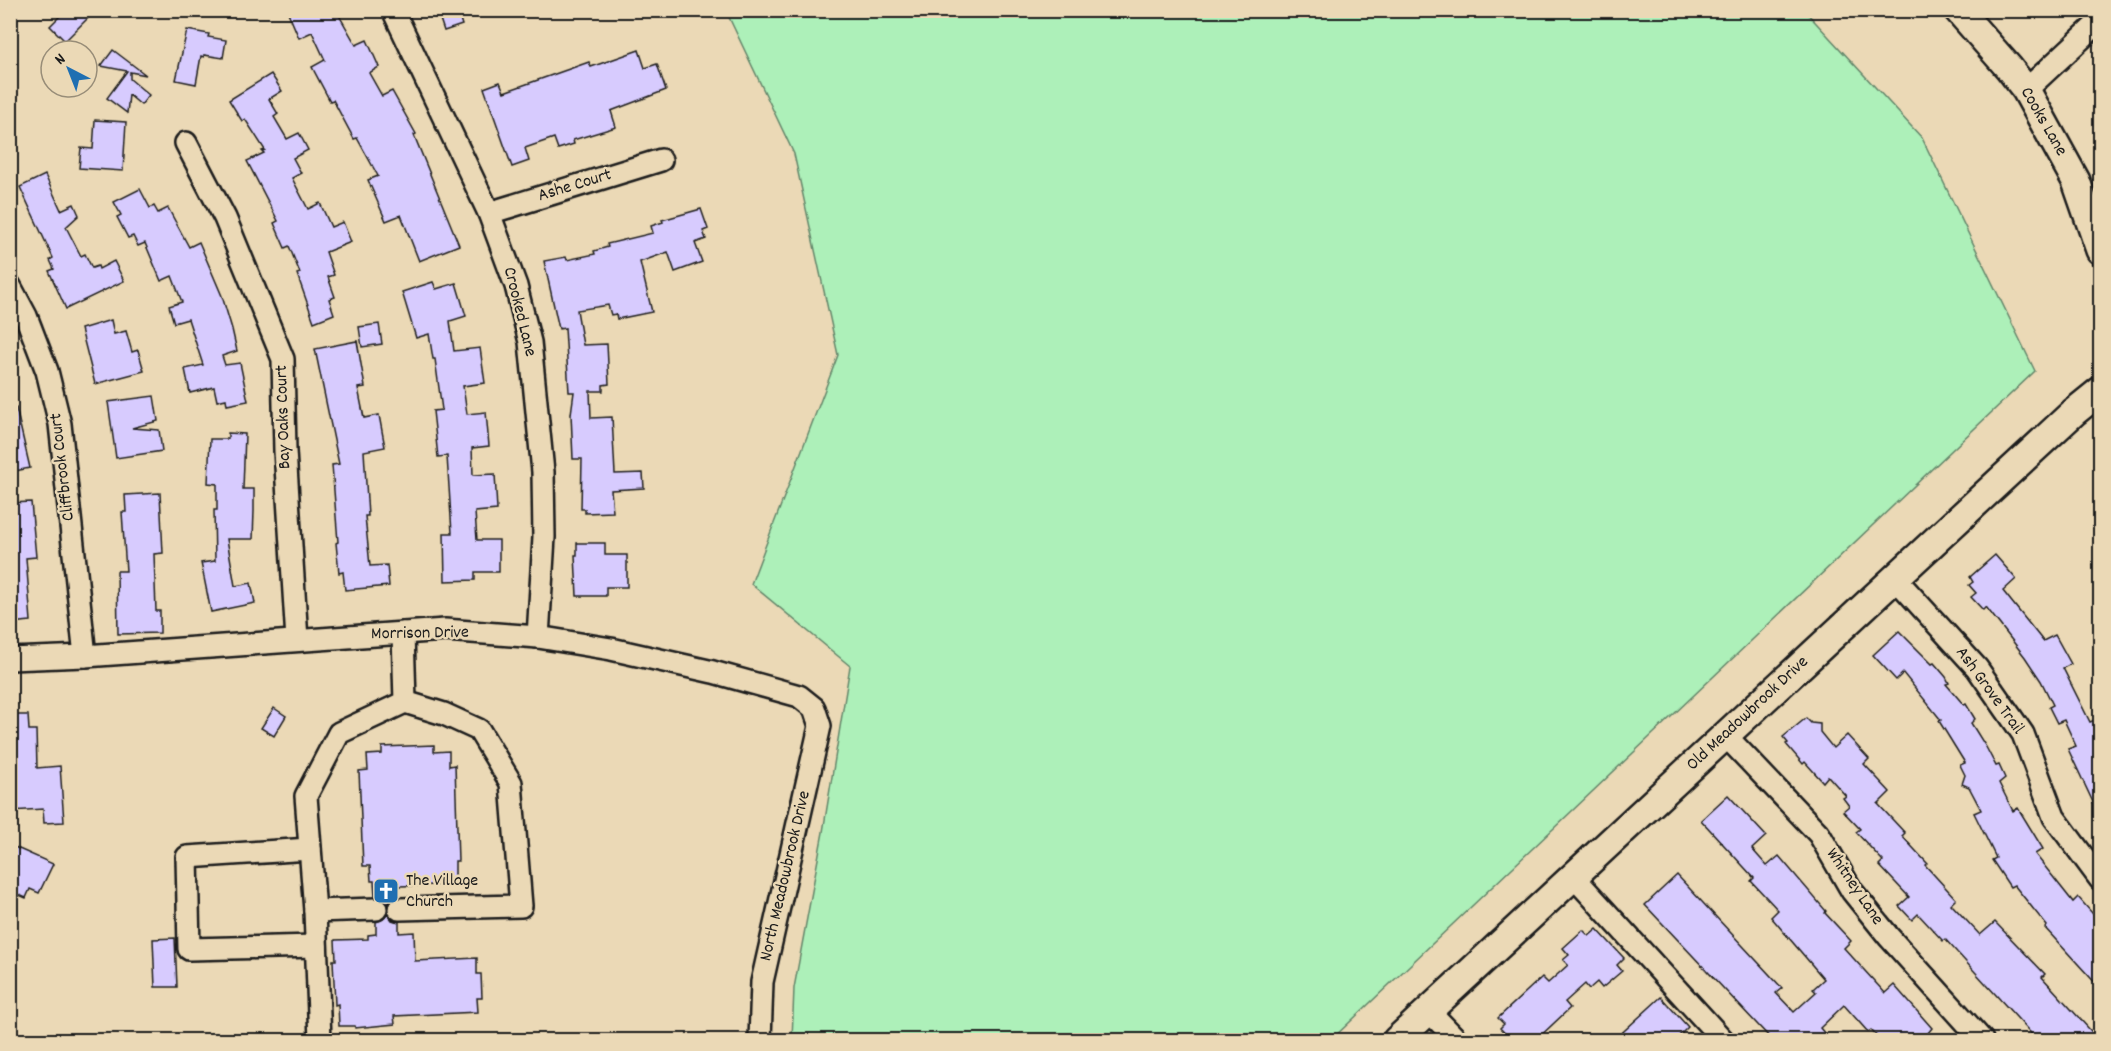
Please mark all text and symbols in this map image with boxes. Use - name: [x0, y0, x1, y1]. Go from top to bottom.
- north arrow: [39, 39, 99, 99]
- text: N: [50, 48, 71, 71]
- street label: Cooks Lane: [2013, 83, 2073, 161]
- street label: Ashe Court: [535, 163, 615, 209]
- street label: Crooked Lane: [496, 265, 542, 359]
- street label: Bay Oaks Court: [270, 364, 298, 470]
- street label: Cliffbrook Court: [44, 411, 82, 522]
- street label: Morrison Drive: [371, 621, 469, 647]
- street label: Ash Grove Trail: [1949, 642, 2030, 741]
- street label: Old Meadowbrook Drive: [1681, 651, 1815, 777]
- street label: North Meadowbrook Drive: [754, 788, 818, 964]
- street label: Whitney Lane: [1819, 843, 1889, 931]
- place label: The Village Church: [406, 869, 478, 915]
- church icon: The Village Church: [371, 876, 401, 906]

